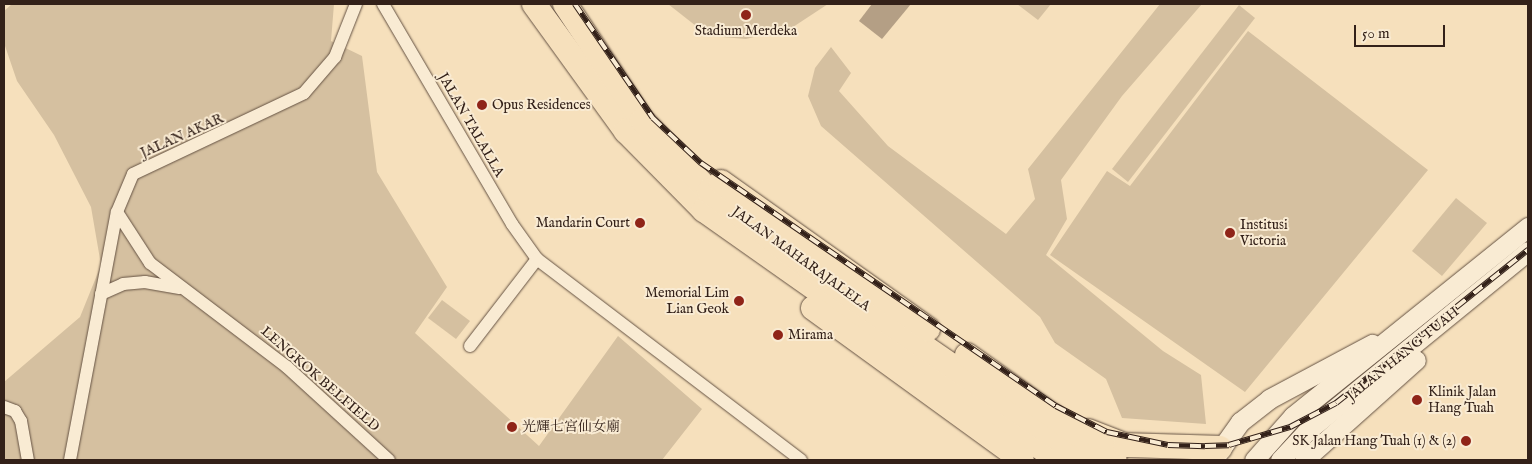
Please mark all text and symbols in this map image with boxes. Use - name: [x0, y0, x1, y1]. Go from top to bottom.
- marker: Stadium Merdeka: [740, 9, 752, 21]
- scale bar: [1357, 15, 1448, 47]
- place label: Stadium Merdeka: [695, 23, 797, 39]
- text: 50 m: [1362, 24, 1390, 43]
- street label: JALAN TALALLA: [434, 70, 508, 180]
- place label: Opus Residences: [492, 97, 591, 113]
- marker: Opus Residences: [476, 99, 488, 111]
- street label: JALAN AKAR: [138, 110, 226, 162]
- street label: JALAN MAHARAJALELA: [728, 203, 874, 315]
- place label: Mandarin Court: [536, 215, 630, 231]
- marker: Mandarin Court: [634, 217, 646, 229]
- place label: Institusi Victoria: [1240, 217, 1288, 250]
- marker: Institusi Victoria: [1224, 227, 1236, 239]
- place label: Memorial Lim Lian Geok: [645, 285, 729, 318]
- marker: Memorial Lim Lian Geok: [733, 295, 745, 307]
- street label: JALAN HANG TUAH: [1343, 303, 1463, 405]
- street label: LENGKOK BELFIELD: [257, 323, 383, 435]
- place label: Mirama: [788, 327, 833, 343]
- marker: Mirama: [772, 329, 784, 341]
- place label: Klinik Jalan Hang Tuah: [1428, 384, 1496, 417]
- marker: Klinik Jalan Hang Tuah: [1410, 393, 1424, 407]
- place label: 光輝七宮仙女廟: [522, 419, 620, 435]
- marker: 光輝七宮仙女廟: [506, 421, 518, 433]
- place label: SK Jalan Hang Tuah (1) & (2): [1292, 433, 1456, 449]
- marker: SK Jalan Hang Tuah (1) & (2): [1460, 435, 1472, 447]

